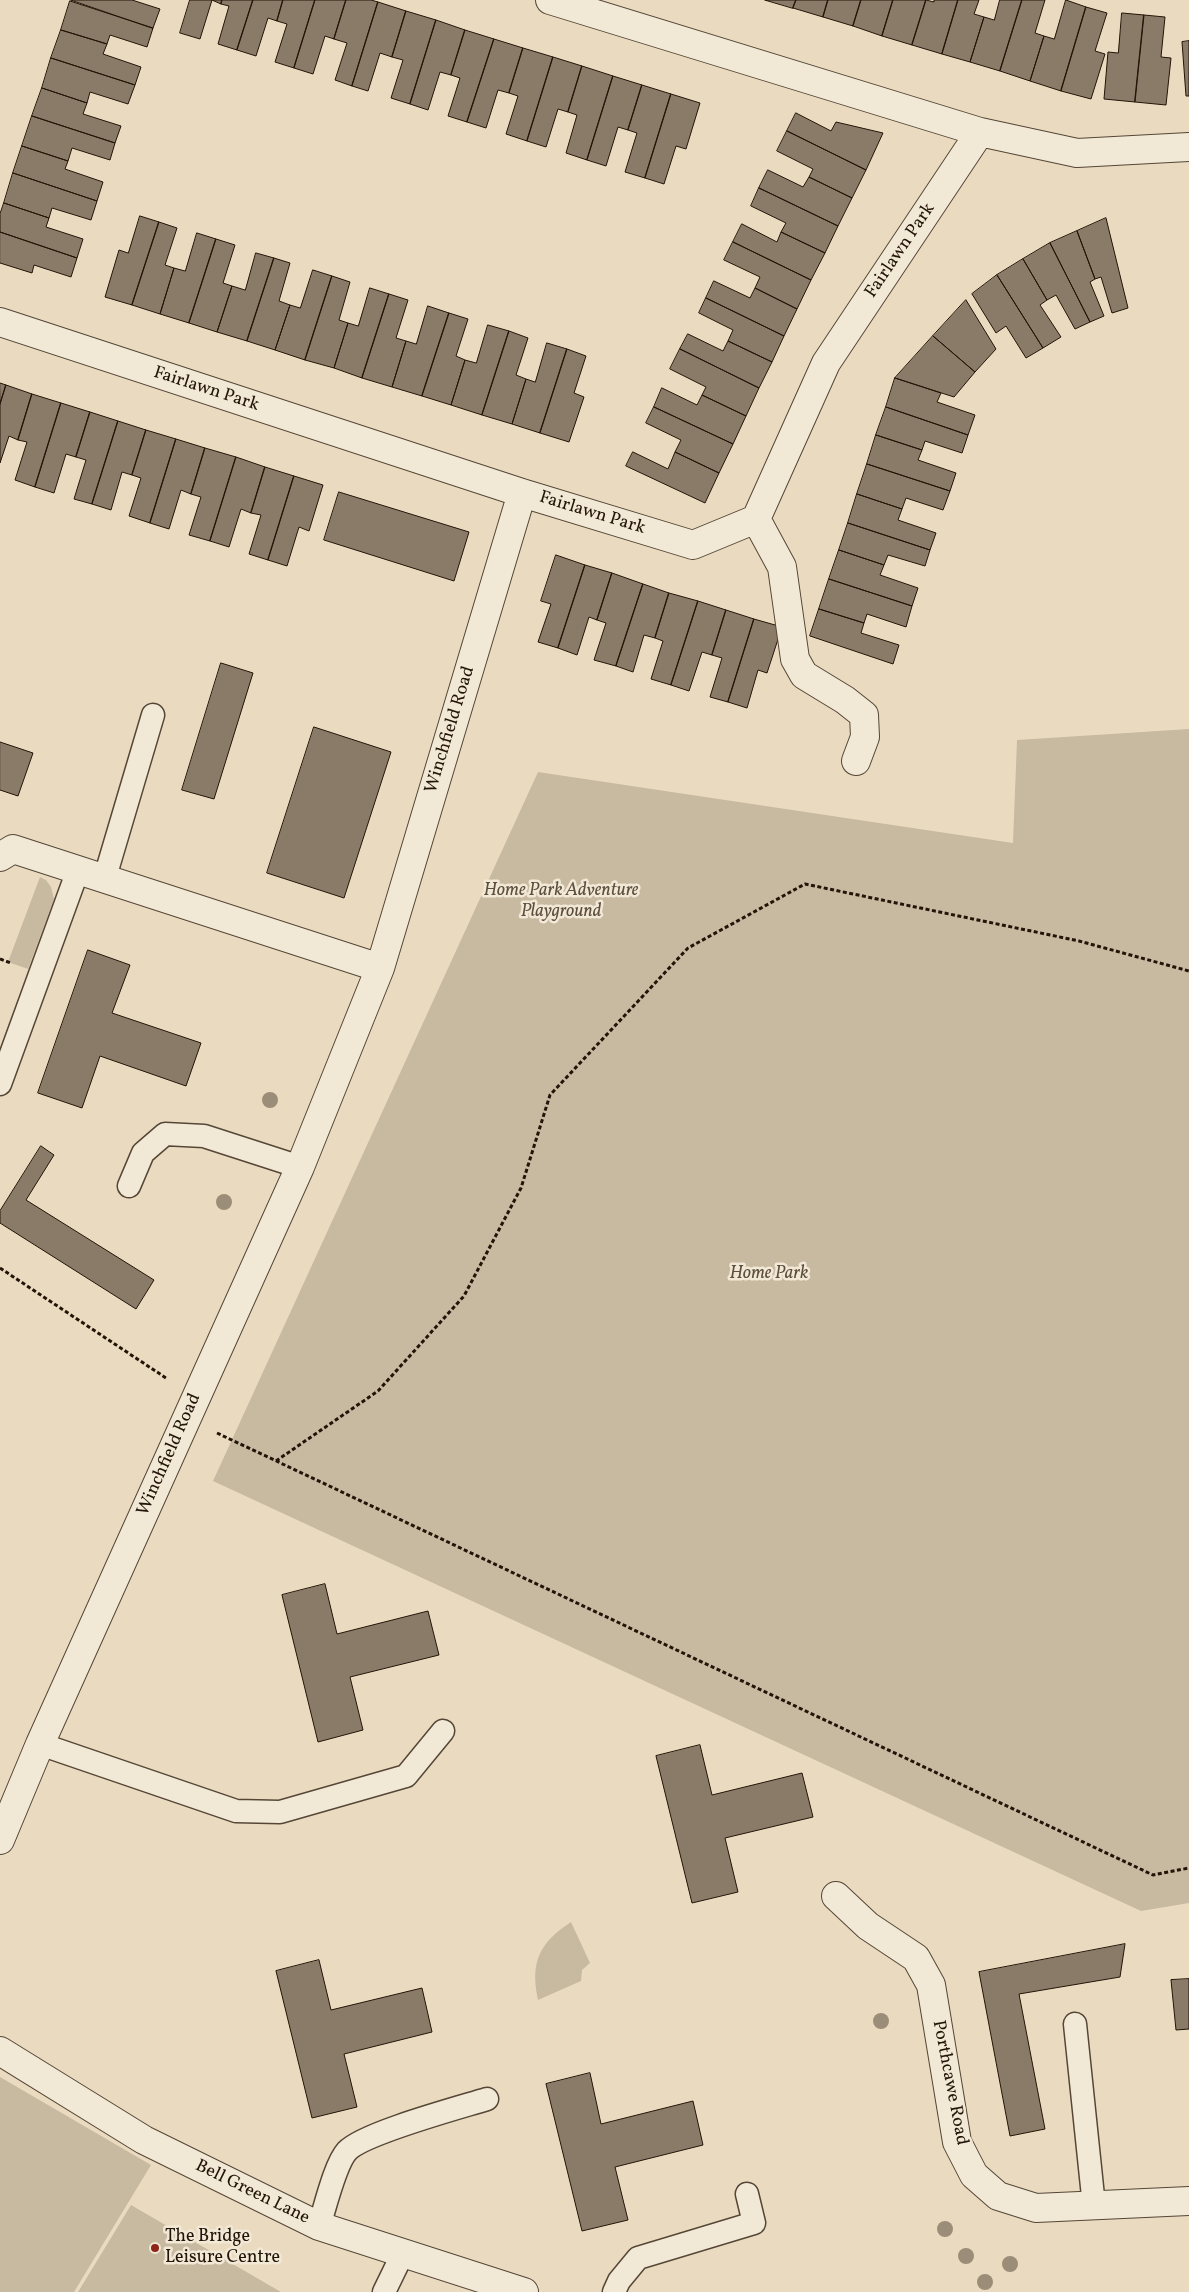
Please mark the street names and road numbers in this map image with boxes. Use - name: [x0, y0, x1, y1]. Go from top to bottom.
- street label: Fairlawn Park: [861, 199, 941, 303]
- street label: Fairlawn Park: [150, 363, 262, 417]
- street label: Fairlawn Park: [536, 488, 648, 540]
- street label: Winchfield Road: [421, 664, 481, 796]
- street label: Winchfield Road: [133, 1390, 207, 1520]
- street label: Porthcawe Road: [926, 2018, 972, 2148]
- street label: Bell Green Lane: [191, 2156, 313, 2230]

